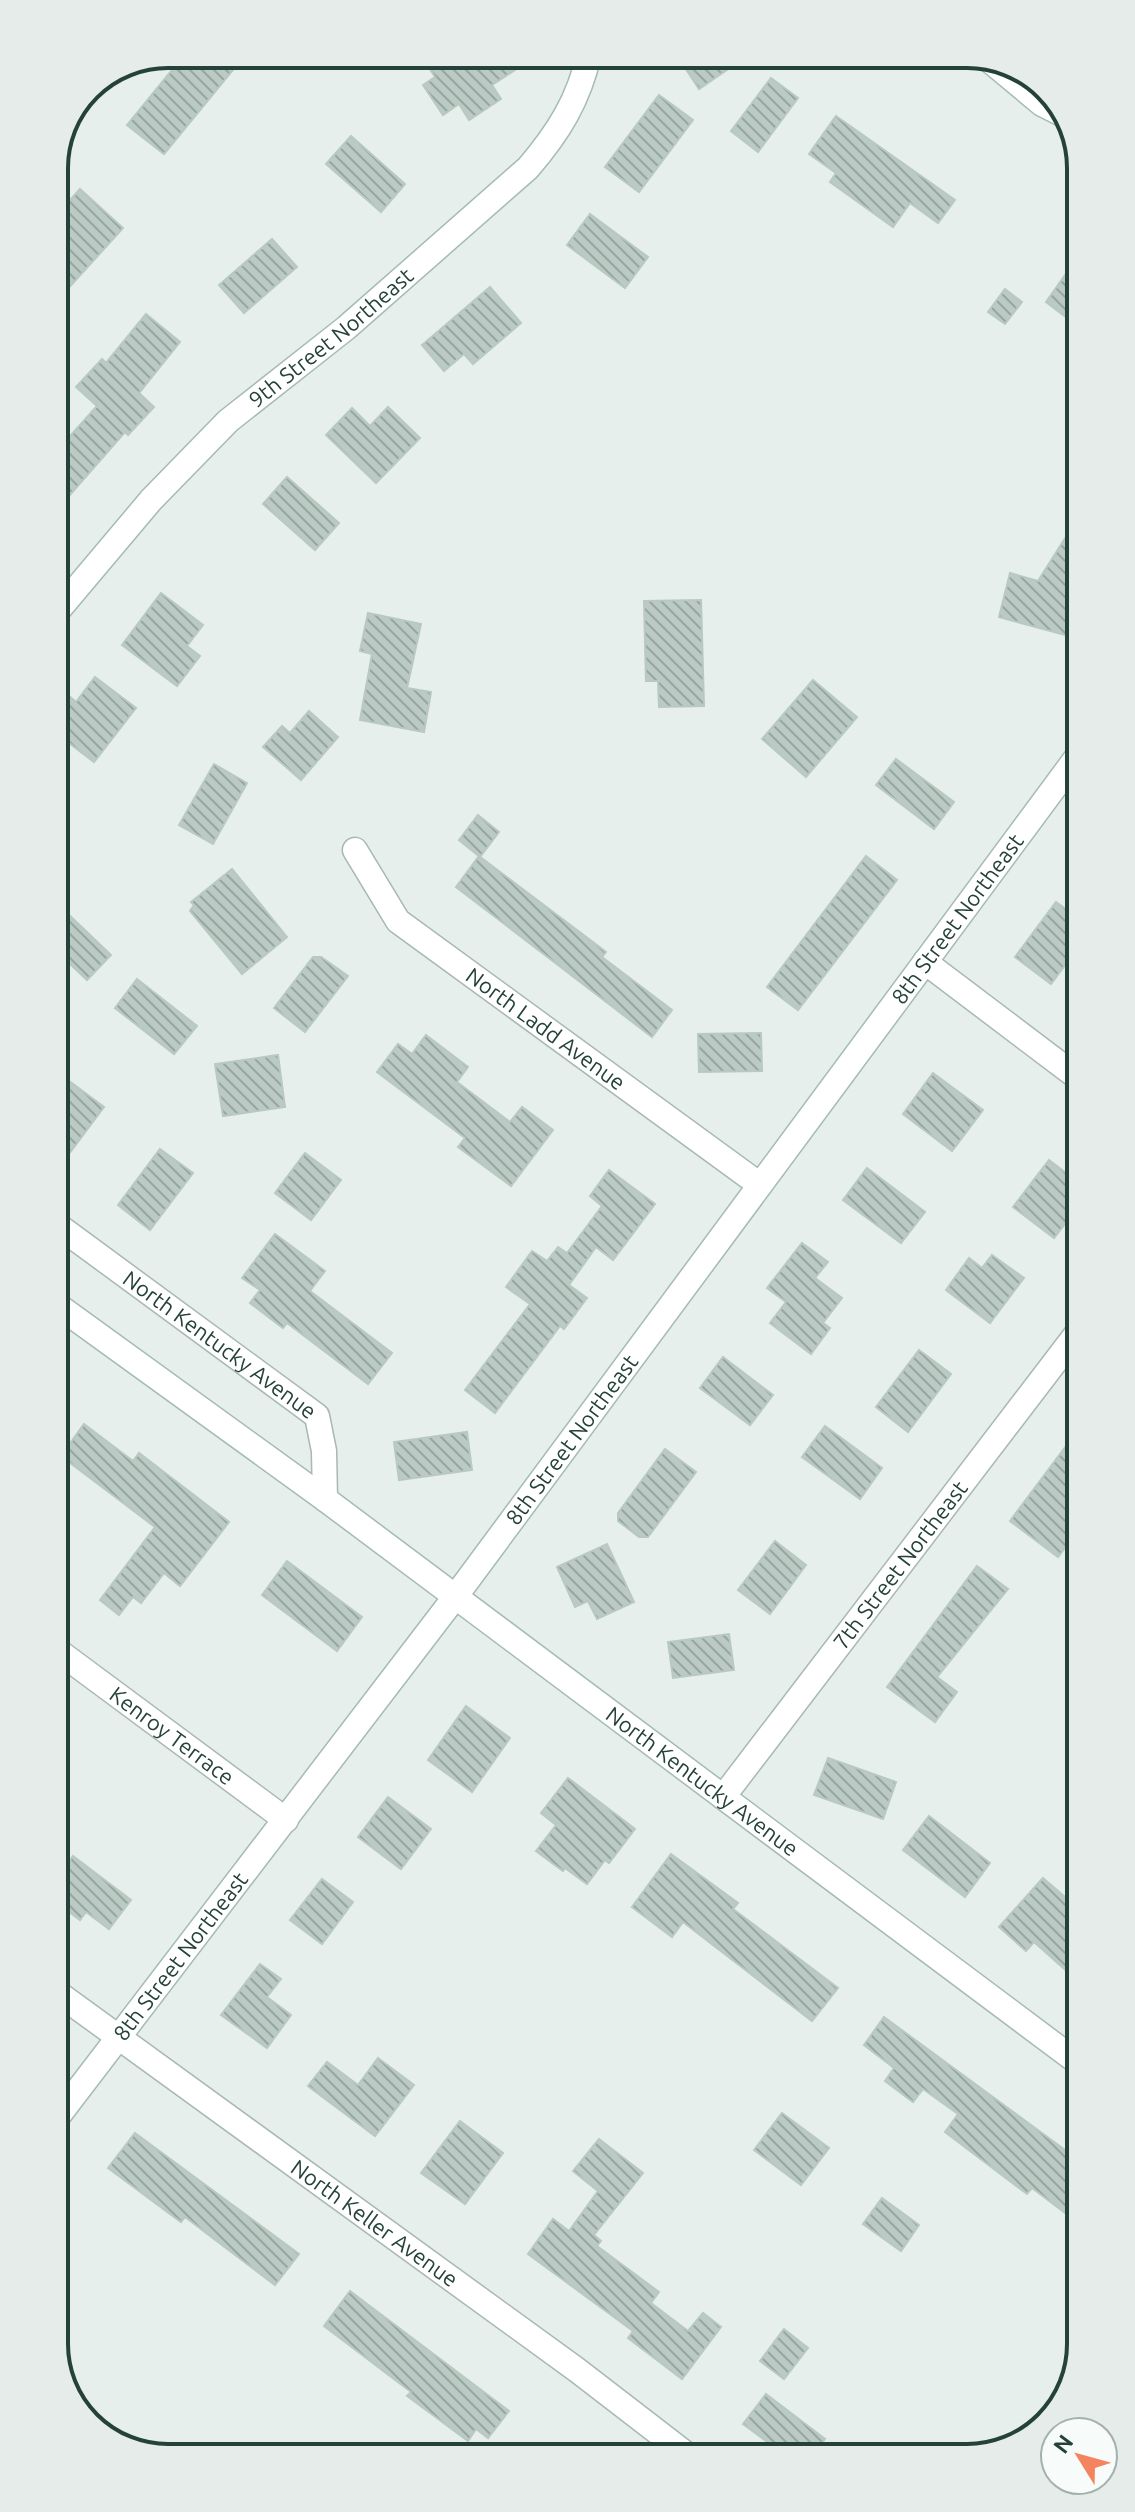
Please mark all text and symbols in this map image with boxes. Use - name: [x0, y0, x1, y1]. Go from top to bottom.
- street label: 9th Street Northeast: [244, 262, 418, 412]
- street label: 8th Street Northeast: [886, 828, 1028, 1008]
- street label: North Ladd Avenue: [462, 962, 631, 1095]
- street label: North Kentucky Avenue: [119, 1265, 322, 1423]
- street label: 8th Street Northeast: [500, 1349, 642, 1529]
- street label: 7th Street Northeast: [828, 1475, 972, 1654]
- street label: Kenroy Terrace: [105, 1681, 239, 1789]
- street label: North Kentucky Avenue: [602, 1701, 803, 1861]
- street label: 8th Street Northeast: [108, 1866, 252, 2045]
- street label: North Keller Avenue: [287, 2154, 463, 2291]
- north arrow: [1039, 2416, 1119, 2496]
- text: N: [1048, 2430, 1078, 2458]

